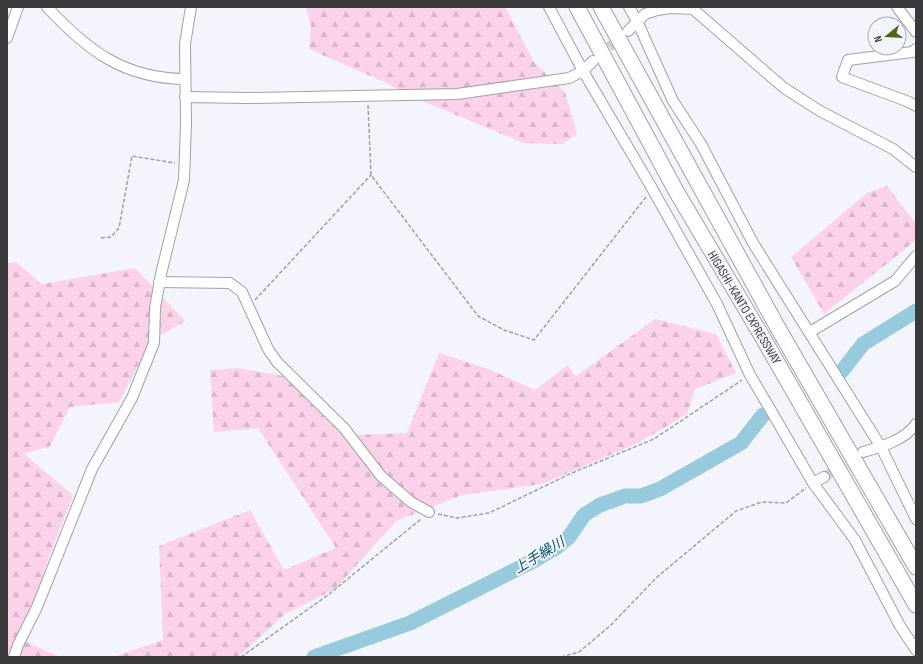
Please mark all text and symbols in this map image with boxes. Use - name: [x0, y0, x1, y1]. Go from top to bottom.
- north arrow: [867, 16, 907, 56]
- text: N: [871, 34, 885, 44]
- street label: HIGASHI-KANTO EXPRESSWAY: [704, 248, 785, 368]
- water label: 上手繰川: [511, 533, 569, 577]

